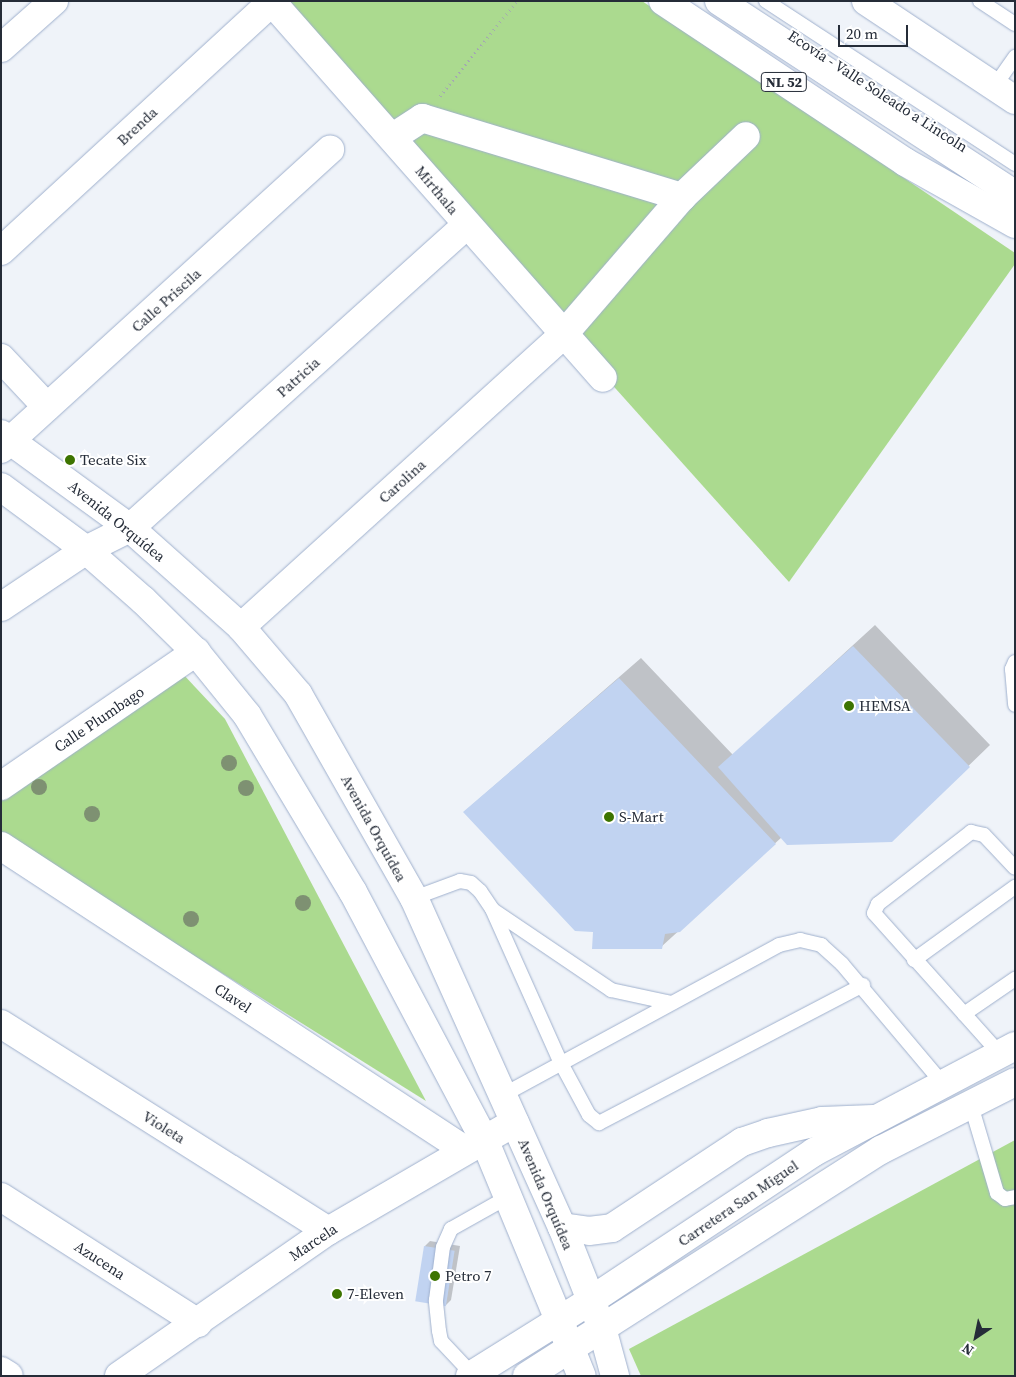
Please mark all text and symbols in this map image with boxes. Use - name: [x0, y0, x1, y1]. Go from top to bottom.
- scale bar: [841, 15, 911, 47]
- text: 20 m: [846, 23, 878, 44]
- street label: Ecovía - Valle Soleado a Lincoln: [785, 26, 971, 156]
- road number: NL 52: [760, 70, 808, 94]
- street label: Brenda: [113, 103, 161, 149]
- street label: Mirthala: [411, 162, 463, 218]
- street label: Calle Priscila: [128, 264, 204, 336]
- street label: Patricia: [273, 353, 323, 401]
- place label: Tecate Six: [80, 451, 147, 469]
- marker: Tecate Six: [64, 454, 76, 466]
- street label: Carolina: [375, 455, 429, 507]
- street label: Avenida Orquídea: [65, 477, 169, 565]
- street label: Calle Plumbago: [51, 682, 147, 756]
- place label: HEMSA: [859, 697, 911, 715]
- marker: HEMSA: [843, 700, 855, 712]
- street label: Avenida Orquídea: [337, 772, 411, 884]
- place label: S-Mart: [619, 808, 664, 826]
- marker: S-Mart: [603, 811, 615, 823]
- street label: Clavel: [211, 979, 255, 1017]
- street label: Violeta: [139, 1107, 189, 1147]
- street label: Avenida Orquídea: [514, 1136, 578, 1252]
- street label: Carretera San Miguel: [674, 1156, 802, 1250]
- street label: Marcela: [286, 1220, 340, 1264]
- street label: Azucena: [71, 1237, 129, 1283]
- place label: Petro 7: [445, 1267, 491, 1285]
- marker: Petro 7: [429, 1270, 441, 1282]
- place label: 7-Eleven: [347, 1285, 404, 1303]
- marker: 7-Eleven: [331, 1288, 343, 1300]
- north arrow: [951, 1312, 1001, 1362]
- text: N: [958, 1338, 977, 1361]

